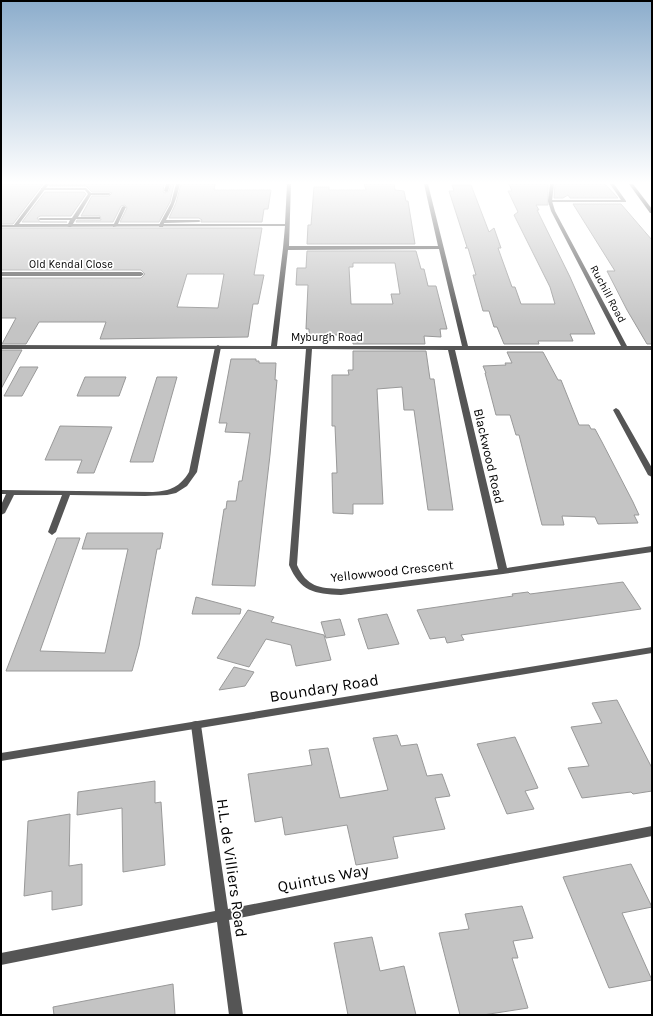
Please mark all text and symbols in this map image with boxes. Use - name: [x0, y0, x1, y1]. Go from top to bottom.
- street label: Old Kendal Close: [29, 258, 113, 271]
- street label: Ruchill Road: [587, 263, 629, 325]
- street label: Myburgh Road: [291, 331, 363, 344]
- street label: Blackwood Road: [471, 407, 507, 505]
- street label: Yellowwood Crescent: [330, 557, 454, 585]
- street label: Boundary Road: [268, 670, 380, 706]
- street label: H.L. de Villiers Road: [213, 797, 251, 939]
- street label: Quintus Way: [276, 860, 371, 896]

